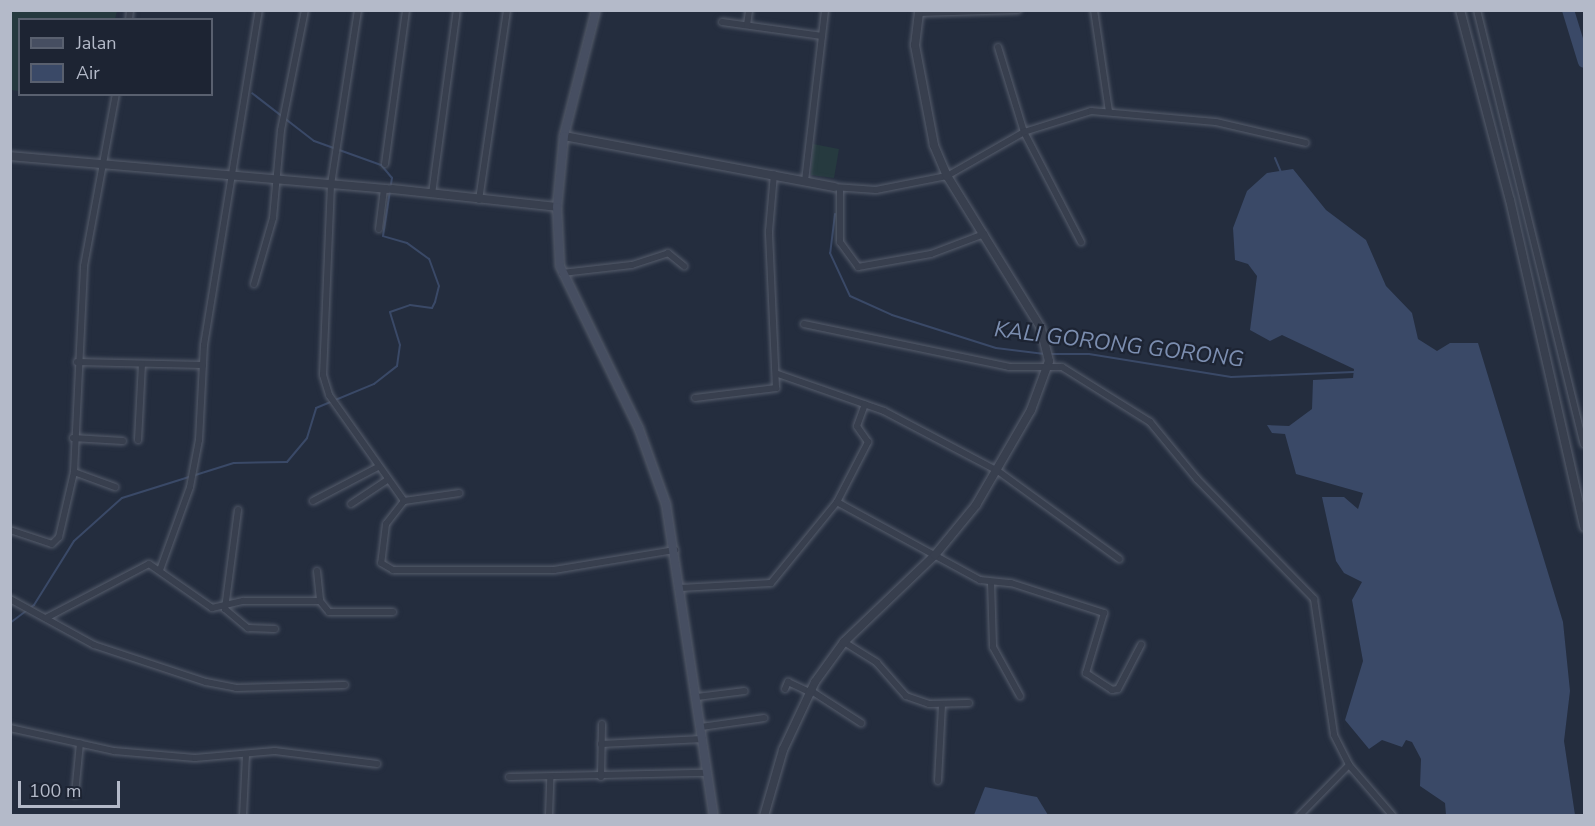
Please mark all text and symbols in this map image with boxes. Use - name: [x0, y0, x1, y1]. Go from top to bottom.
- legend: [18, 18, 213, 96]
- text: Jalan: [76, 31, 116, 55]
- text: Air: [76, 61, 100, 85]
- water label: KALI GORONG GORONG: [993, 317, 1245, 373]
- scale bar: [21, 769, 123, 807]
- text: 100 m: [29, 779, 81, 803]

